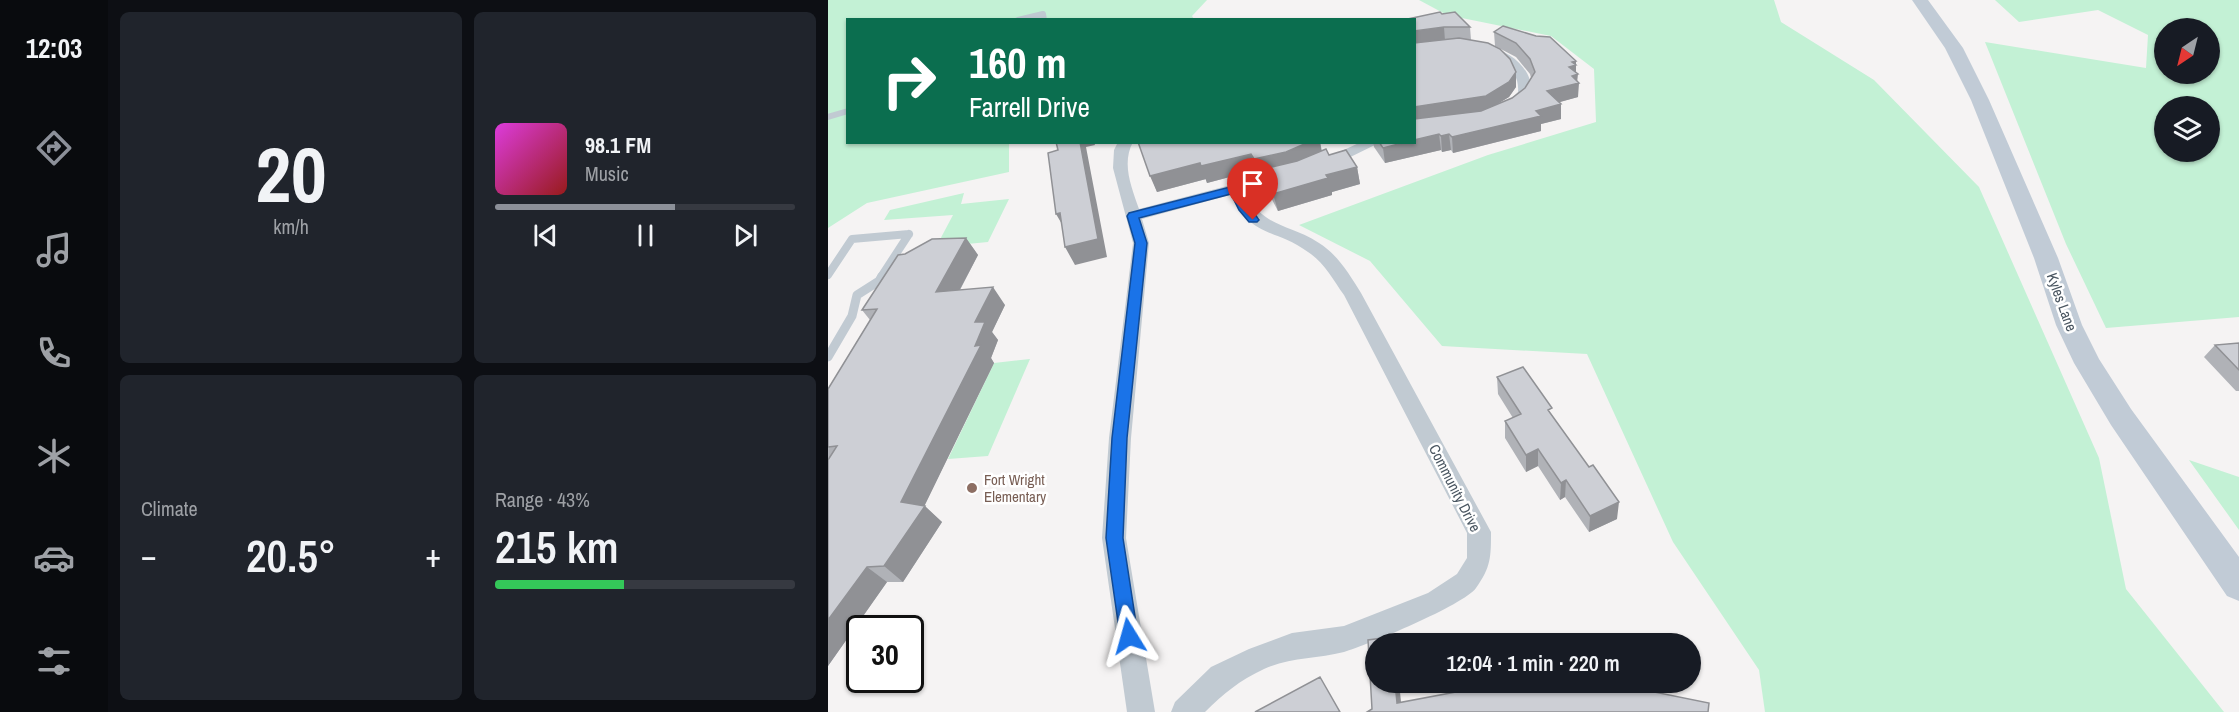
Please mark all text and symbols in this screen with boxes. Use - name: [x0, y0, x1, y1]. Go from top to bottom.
- north arrow: [2154, 18, 2220, 84]
- map controls: [2154, 18, 2220, 162]
- text: 12:03: [26, 30, 82, 66]
- text: 160 m: [969, 35, 1067, 91]
- icon: right: [870, 42, 948, 120]
- text: Farrell Drive: [969, 89, 1090, 125]
- button: layers: [2154, 96, 2220, 162]
- text: 20: [255, 121, 327, 226]
- icon: directions: [33, 127, 75, 169]
- text: 98.1 FM: [585, 130, 651, 160]
- pin: [1227, 158, 1278, 220]
- text: Music: [585, 160, 629, 187]
- icon: arrive: [1236, 167, 1269, 200]
- text: km/h: [273, 213, 309, 240]
- icon: previous: [529, 219, 562, 252]
- icon: pause: [629, 219, 662, 252]
- icon: next: [729, 219, 762, 252]
- icon: music: [33, 229, 75, 271]
- street label: Kyles Lane: [2042, 270, 2082, 334]
- icon: phone: [33, 332, 75, 374]
- icon: climate: [33, 435, 75, 477]
- street label: Community Drive: [1424, 441, 1486, 536]
- place label: Fort Wright Elementary: [984, 469, 1047, 507]
- marker: Fort Wright Elementary: [965, 481, 979, 495]
- text: Range · 43%: [495, 486, 590, 513]
- text: Climate: [141, 495, 198, 522]
- text: 215 km: [495, 516, 619, 577]
- text: 20.5°: [246, 525, 336, 586]
- text: −: [141, 533, 157, 577]
- text: +: [425, 533, 441, 577]
- icon: car: [33, 537, 75, 579]
- position arrow: [1097, 604, 1161, 668]
- speed limit sign: 30: [846, 615, 924, 693]
- icon: filters: [33, 640, 75, 682]
- text: 12:04 · 1 min · 220 m: [1446, 648, 1620, 678]

